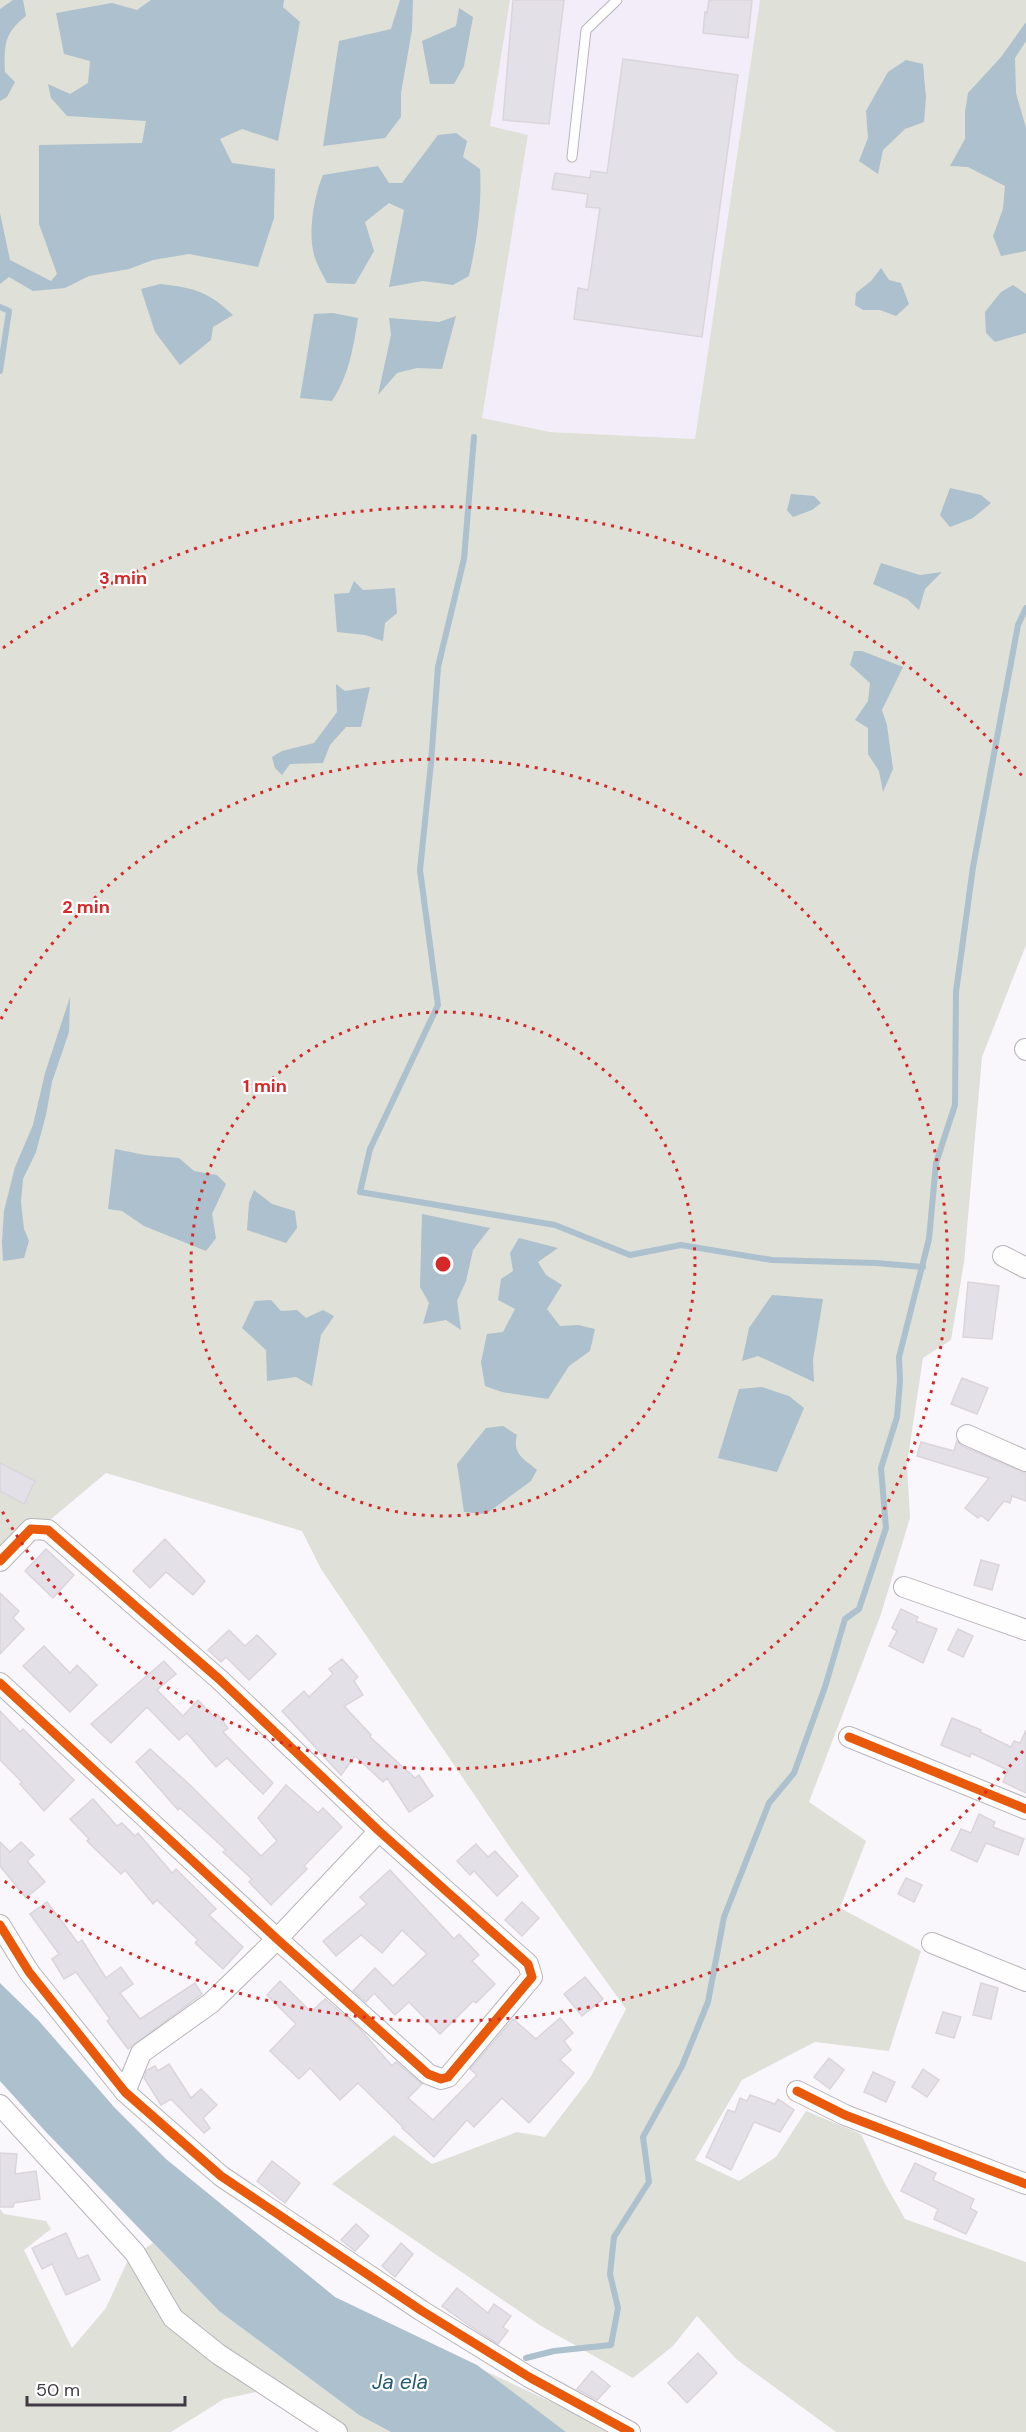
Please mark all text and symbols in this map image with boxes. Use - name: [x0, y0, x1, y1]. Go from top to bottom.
- text: 3 min: [99, 566, 147, 590]
- text: 2 min: [62, 895, 110, 919]
- text: 1 min: [243, 1074, 287, 1098]
- centre of rings: [433, 1254, 453, 1274]
- water label: Ja ela: [372, 2368, 428, 2396]
- scale bar: [27, 2369, 184, 2407]
- text: 50 m: [36, 2378, 80, 2402]

